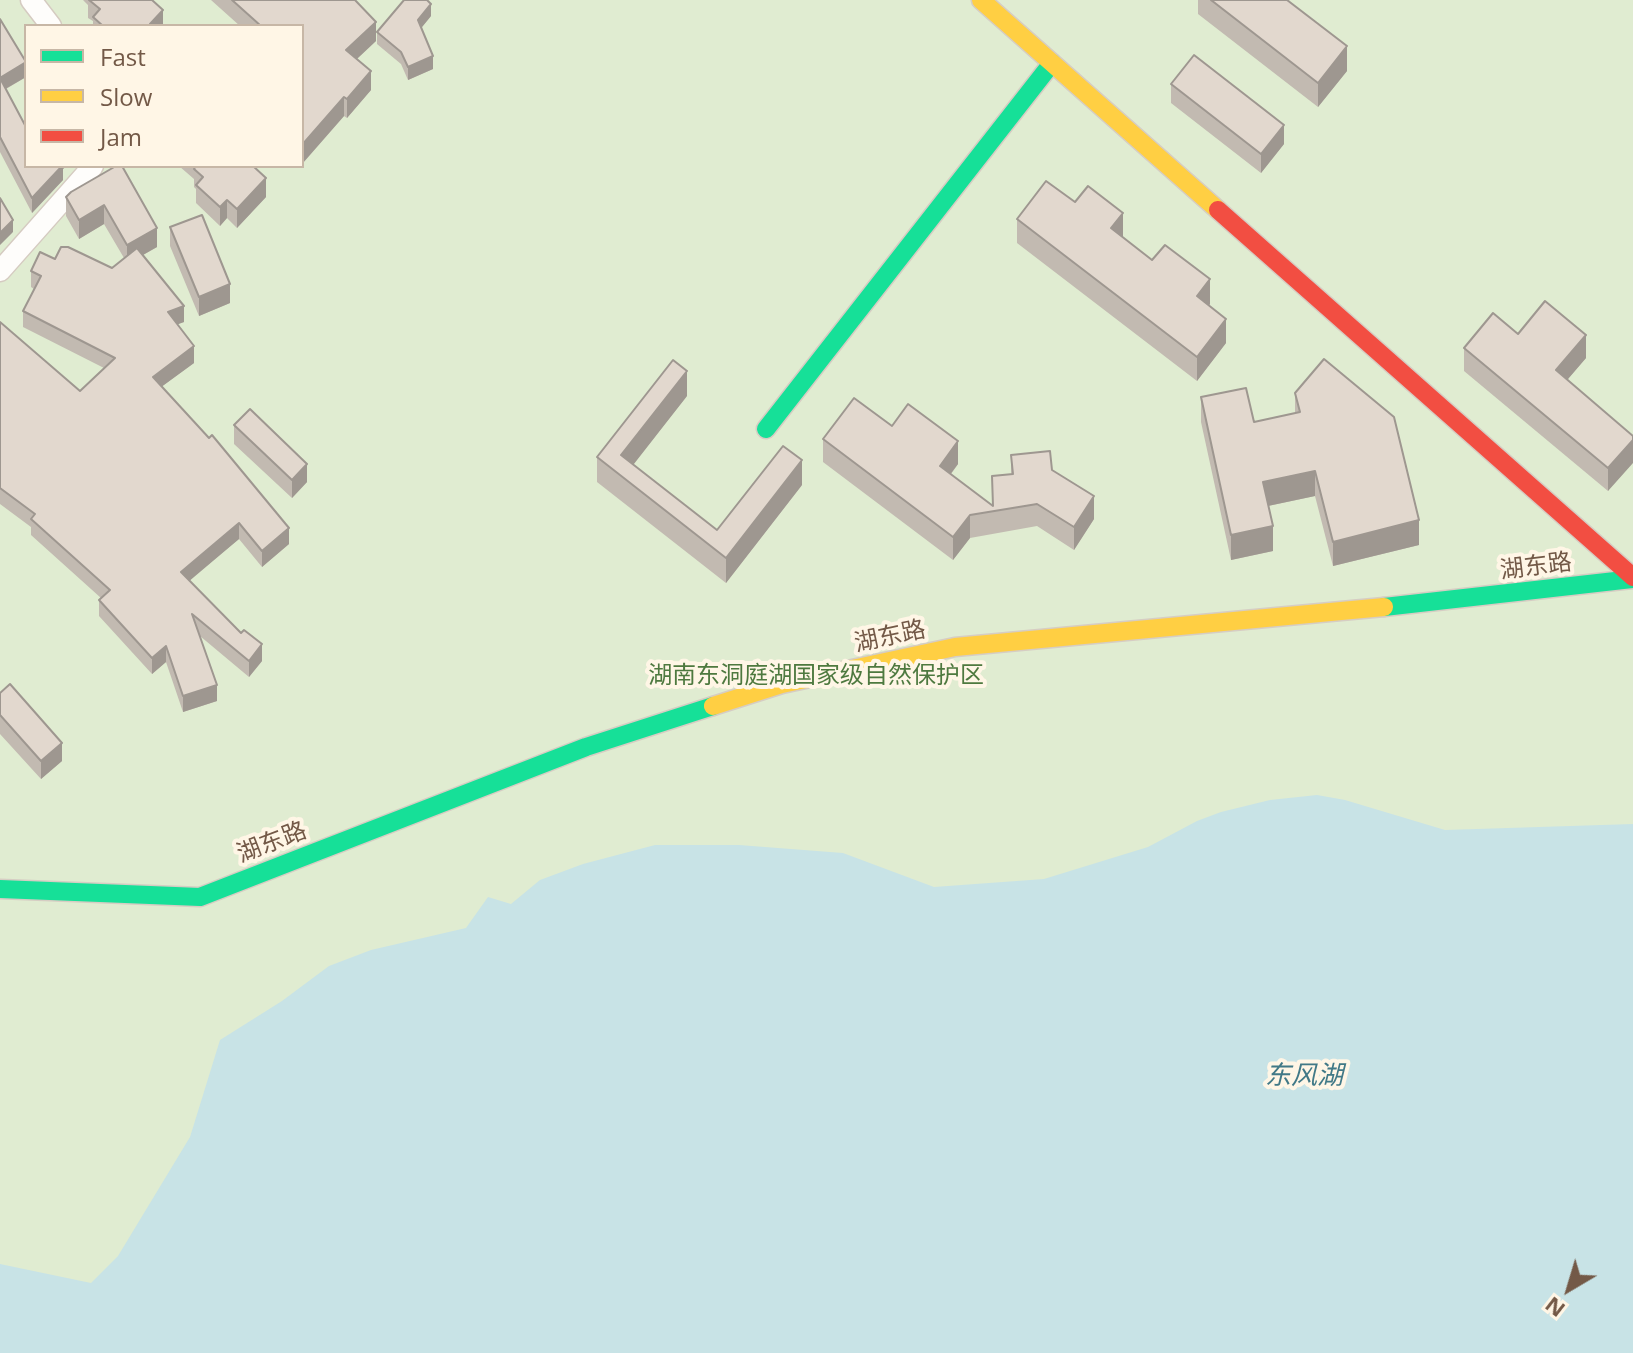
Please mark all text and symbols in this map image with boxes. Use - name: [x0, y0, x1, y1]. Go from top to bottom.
- legend: [24, 24, 304, 168]
- text: Fast: [100, 40, 146, 73]
- text: Slow: [100, 80, 152, 113]
- text: Jam: [100, 120, 142, 153]
- street label: 湖东路: [1499, 548, 1573, 586]
- street label: 湖东路: [852, 615, 928, 659]
- park label: 湖南东洞庭湖国家级自然保护区: [648, 662, 984, 690]
- street label: 湖东路: [233, 817, 311, 869]
- water label: 东风湖: [1265, 1061, 1343, 1093]
- north arrow: [1529, 1249, 1609, 1329]
- text: N: [1538, 1291, 1571, 1325]

